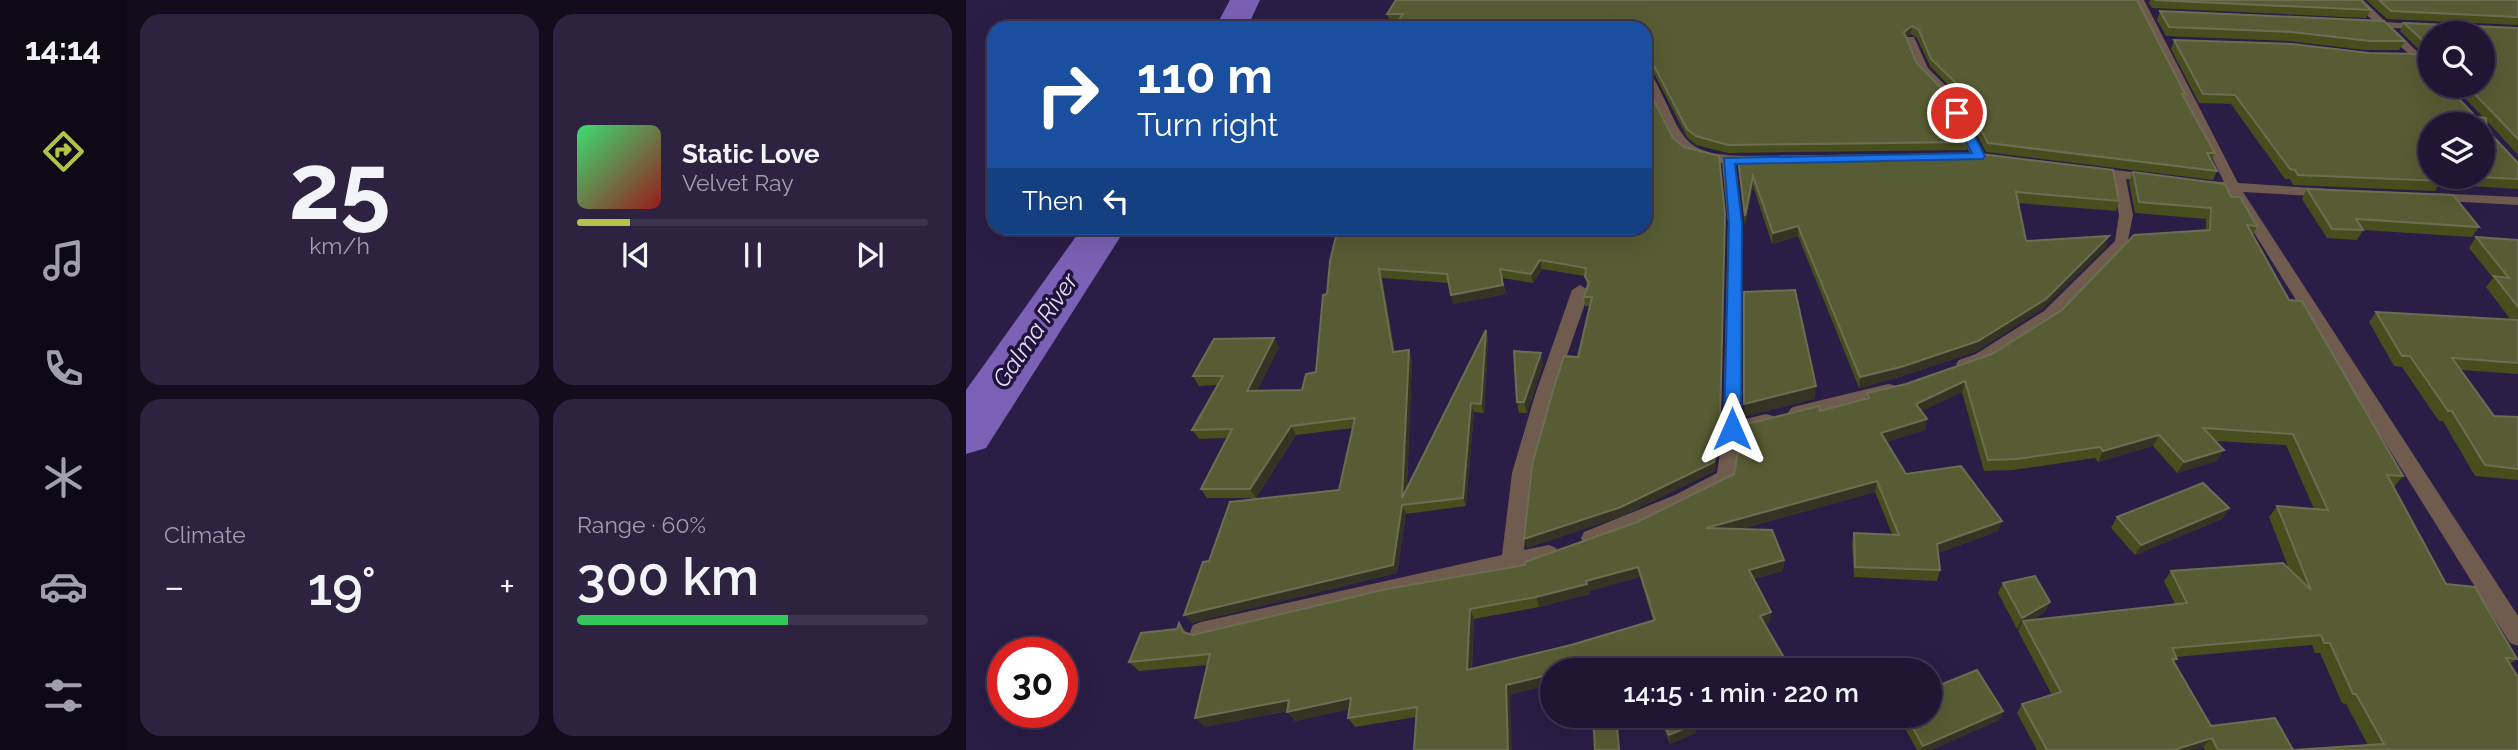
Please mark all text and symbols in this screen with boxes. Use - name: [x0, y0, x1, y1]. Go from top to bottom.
- map controls: [2418, 21, 2495, 189]
- button: search: [2418, 21, 2495, 98]
- text: 14:14: [25, 30, 101, 67]
- text: 110 m: [1137, 47, 1273, 104]
- icon: right: [1022, 49, 1113, 140]
- pin: [1927, 83, 1987, 143]
- icon: arrive: [1938, 94, 1976, 132]
- text: Turn right: [1137, 106, 1278, 143]
- button: layers: [2418, 112, 2495, 189]
- icon: directions: [39, 127, 88, 176]
- text: 25: [289, 133, 390, 240]
- text: Static Love: [682, 139, 820, 169]
- text: Velvet Ray: [682, 169, 794, 196]
- icon: left: [1097, 182, 1135, 220]
- text: Then: [1022, 186, 1083, 216]
- text: km/h: [309, 232, 370, 259]
- icon: music: [39, 236, 88, 285]
- icon: previous: [617, 236, 655, 274]
- icon: pause: [734, 236, 772, 274]
- icon: next: [851, 236, 889, 274]
- water label: Galma River: [986, 267, 1084, 393]
- icon: phone: [39, 344, 88, 393]
- position arrow: [1695, 392, 1769, 466]
- icon: climate: [39, 453, 88, 502]
- text: Range · 60%: [577, 511, 706, 538]
- text: Climate: [164, 521, 246, 548]
- text: 300 km: [577, 546, 759, 607]
- text: 19°: [308, 556, 376, 617]
- icon: car: [39, 562, 88, 611]
- text: −: [164, 564, 184, 609]
- text: +: [499, 564, 515, 609]
- speed limit sign: 30: [987, 637, 1078, 728]
- icon: filters: [39, 671, 88, 720]
- text: 14:15 · 1 min · 220 m: [1623, 678, 1859, 708]

